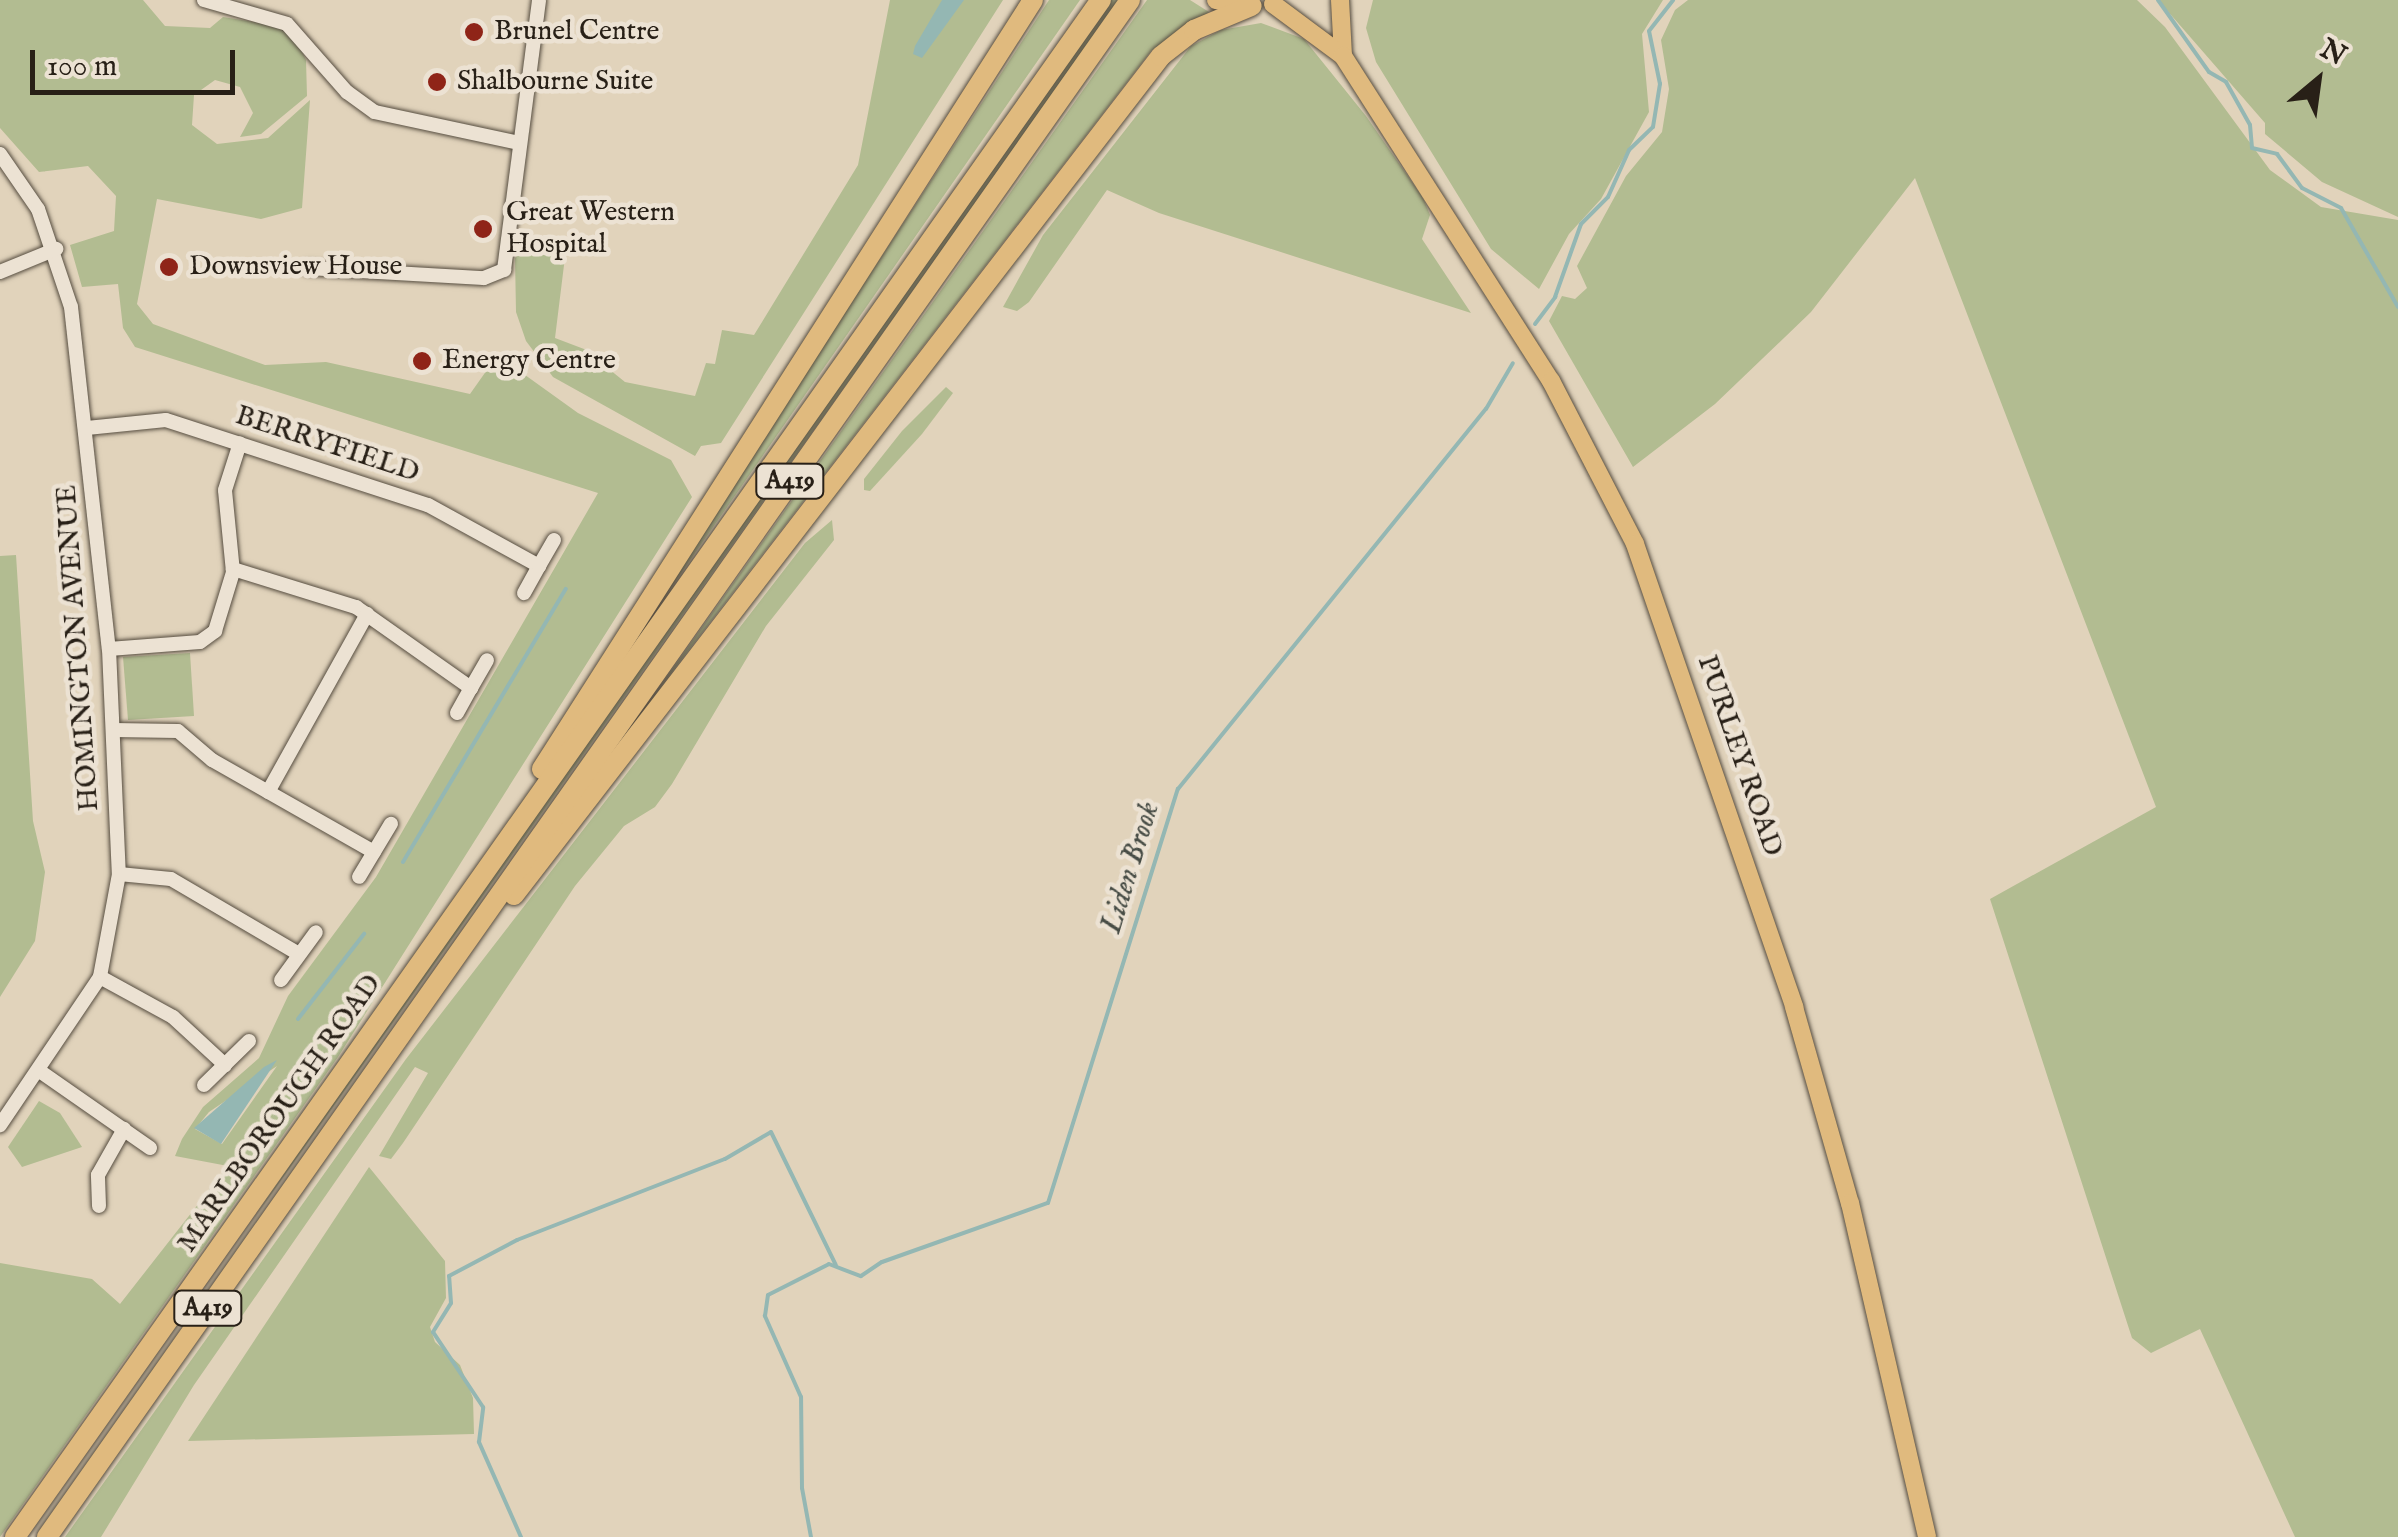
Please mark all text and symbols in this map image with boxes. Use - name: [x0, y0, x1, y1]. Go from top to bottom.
- place label: Brunel Centre: [494, 15, 659, 49]
- marker: Brunel Centre: [463, 21, 485, 43]
- scale bar: [35, 30, 240, 92]
- north arrow: [2268, 30, 2368, 130]
- text: N: [2314, 32, 2352, 75]
- text: 100 m: [47, 48, 117, 86]
- place label: Shalbourne Suite: [457, 65, 653, 99]
- marker: Shalbourne Suite: [426, 71, 448, 93]
- place label: Great Western Hospital: [506, 196, 675, 262]
- marker: Great Western Hospital: [470, 216, 496, 242]
- place label: Downsview House: [189, 250, 402, 284]
- marker: Downsview House: [158, 256, 180, 278]
- place label: Energy Centre: [442, 344, 616, 378]
- marker: Energy Centre: [411, 350, 433, 372]
- street label: BERRYFIELD: [231, 399, 423, 491]
- road number: A419: [755, 461, 825, 501]
- street label: HOMINGTON AVENUE: [51, 484, 107, 812]
- street label: PURLEY ROAD: [1689, 651, 1789, 861]
- water label: Liden Brook: [1094, 798, 1168, 938]
- street label: MARLBOROUGH ROAD: [171, 968, 389, 1260]
- road number: A419: [173, 1288, 243, 1328]

